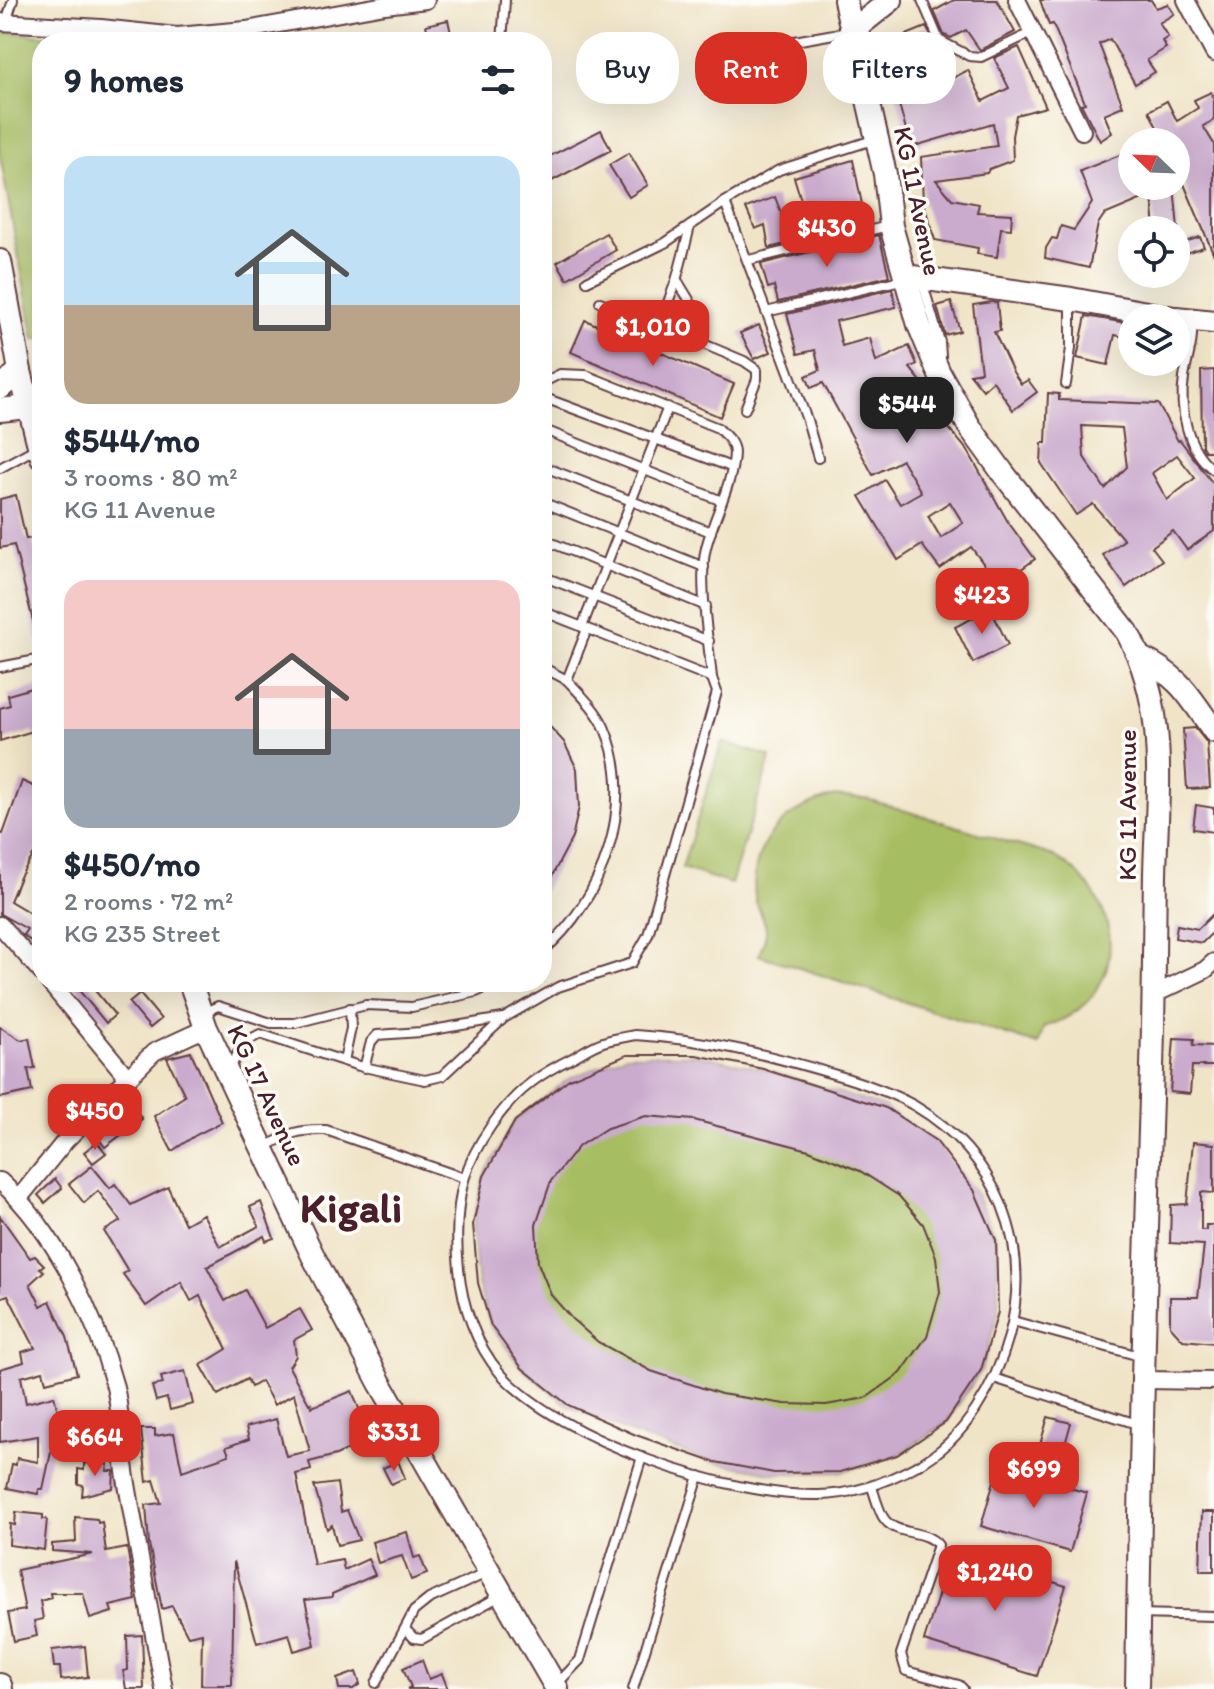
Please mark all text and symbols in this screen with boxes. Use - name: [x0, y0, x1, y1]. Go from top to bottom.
- chip: Buy: [576, 32, 679, 104]
- chip: Rent: [695, 32, 807, 104]
- chip: Filters: [823, 32, 956, 104]
- icon: filters: [476, 58, 520, 102]
- text: 9 homes: [64, 60, 184, 101]
- street label: KG 11 Avenue: [887, 123, 949, 279]
- north arrow: [1118, 128, 1190, 200]
- map controls: [1118, 128, 1190, 376]
- pin: $430: [780, 201, 874, 269]
- icon: home: [220, 208, 364, 352]
- text: $430: [798, 211, 857, 243]
- button: locate: [1118, 216, 1190, 288]
- pin: $1,010: [588, 300, 718, 368]
- button: layers: [1118, 304, 1190, 376]
- text: $1,010: [615, 310, 691, 342]
- pin: $544: [860, 377, 954, 445]
- text: $544: [878, 387, 936, 419]
- text: $544/mo: [64, 420, 200, 461]
- text: 3 rooms · 80 m²: [64, 461, 238, 493]
- text: KG 11 Avenue: [64, 493, 216, 525]
- pin: $423: [935, 568, 1029, 636]
- text: $423: [954, 578, 1010, 610]
- icon: home: [220, 632, 364, 776]
- street label: KG 11 Avenue: [1111, 729, 1143, 881]
- text: $450/mo: [64, 844, 201, 885]
- text: 2 rooms · 72 m²: [64, 885, 233, 917]
- text: KG 235 Street: [64, 917, 220, 949]
- street label: KG 17 Avenue: [220, 1019, 314, 1171]
- pin: $450: [48, 1084, 142, 1152]
- text: $450: [66, 1094, 124, 1126]
- district label: Kigali: [300, 1182, 402, 1233]
- pin: $331: [347, 1405, 441, 1473]
- pin: $664: [48, 1410, 142, 1478]
- text: $331: [367, 1415, 421, 1447]
- text: $664: [67, 1420, 123, 1452]
- pin: $699: [987, 1442, 1081, 1510]
- text: $699: [1007, 1452, 1061, 1484]
- pin: $1,240: [930, 1545, 1060, 1613]
- text: $1,240: [957, 1555, 1033, 1587]

